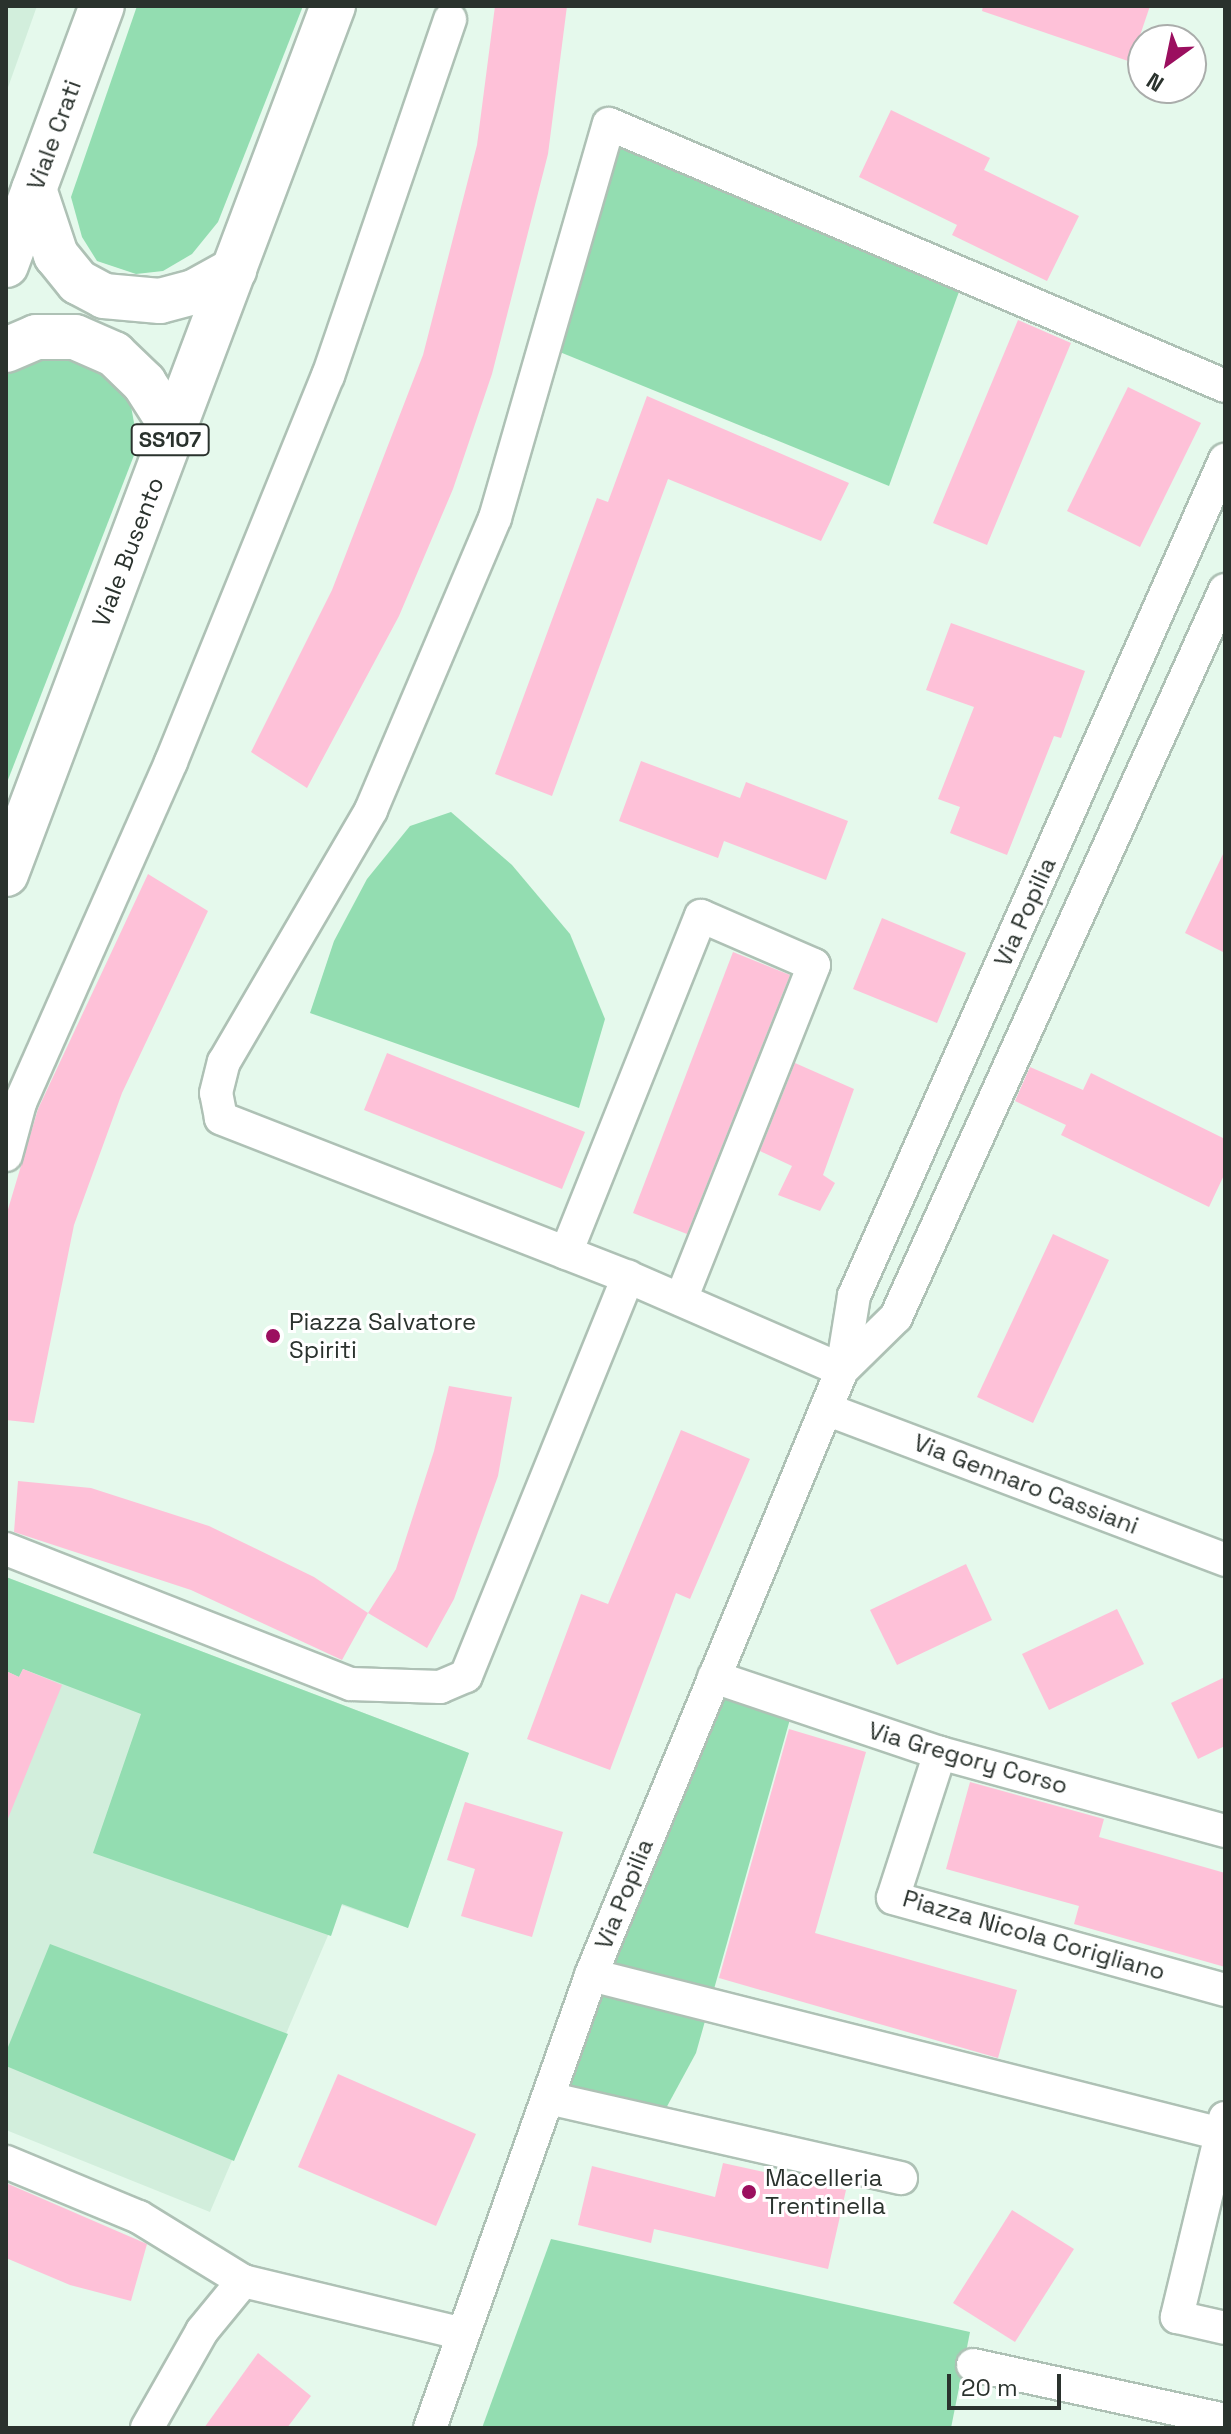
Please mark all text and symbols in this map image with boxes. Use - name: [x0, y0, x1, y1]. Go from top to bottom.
- north arrow: [1127, 24, 1207, 104]
- text: N: [1141, 67, 1169, 98]
- street label: Viale Crati: [21, 76, 87, 194]
- road number: SS107: [130, 422, 210, 458]
- street label: Viale Busento: [86, 473, 170, 631]
- street label: Via Popilia: [988, 853, 1062, 971]
- place label: Piazza Salvatore Spiriti: [289, 1308, 476, 1364]
- marker: Piazza Salvatore Spiriti: [264, 1327, 282, 1345]
- street label: Via Gennaro Cassiani: [910, 1428, 1142, 1540]
- street label: Via Gregory Corso: [865, 1716, 1071, 1800]
- street label: Via Popilia: [589, 1835, 659, 1953]
- street label: Piazza Nicola Corigliano: [900, 1884, 1168, 1986]
- place label: Macelleria Trentinella: [765, 2164, 886, 2220]
- marker: Macelleria Trentinella: [740, 2183, 758, 2201]
- scale bar: [951, 2358, 1065, 2408]
- text: 20 m: [961, 2372, 1018, 2403]

